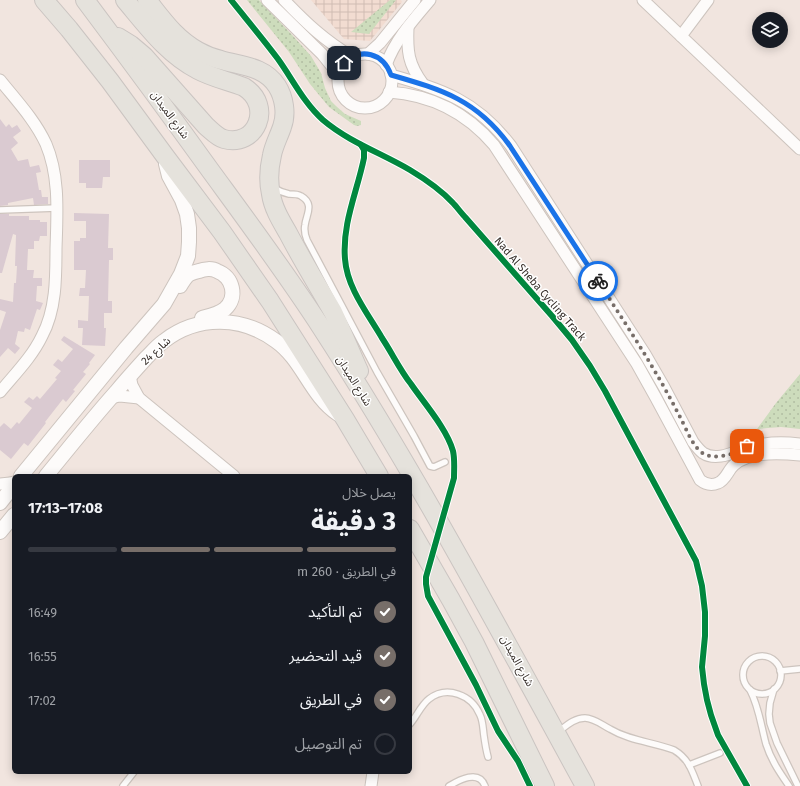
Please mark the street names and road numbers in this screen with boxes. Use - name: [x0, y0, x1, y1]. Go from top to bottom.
- street label: شارع الميدان: [147, 88, 192, 142]
- street label: Nad Al Sheba Cycling Track: [491, 235, 589, 344]
- street label: شارع 24: [139, 334, 174, 369]
- street label: شارع الميدان: [333, 354, 375, 409]
- street label: شارع الميدان: [497, 633, 537, 690]

